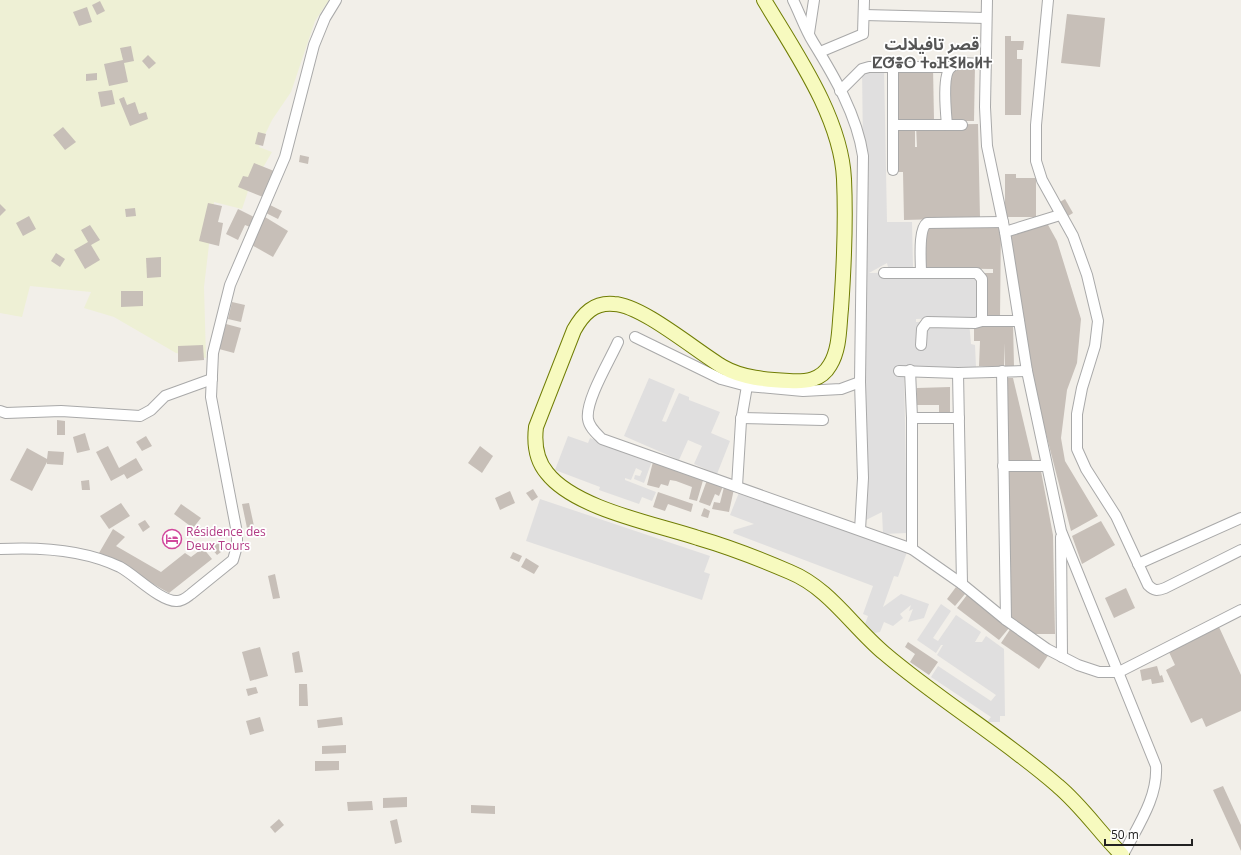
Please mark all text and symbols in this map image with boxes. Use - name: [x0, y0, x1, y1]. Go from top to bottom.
- district label: قصر تافيلالت ⵇⵚⴻⵔ ⵜⴰⴼⵉⵍⴰⵍⵜ: [872, 33, 992, 73]
- place label: Résidence des Deux Tours: [186, 523, 266, 554]
- hotel icon: Résidence des Deux Tours: [161, 528, 183, 550]
- scale bar: [1105, 821, 1192, 847]
- text: 50 m: [1111, 826, 1139, 843]

